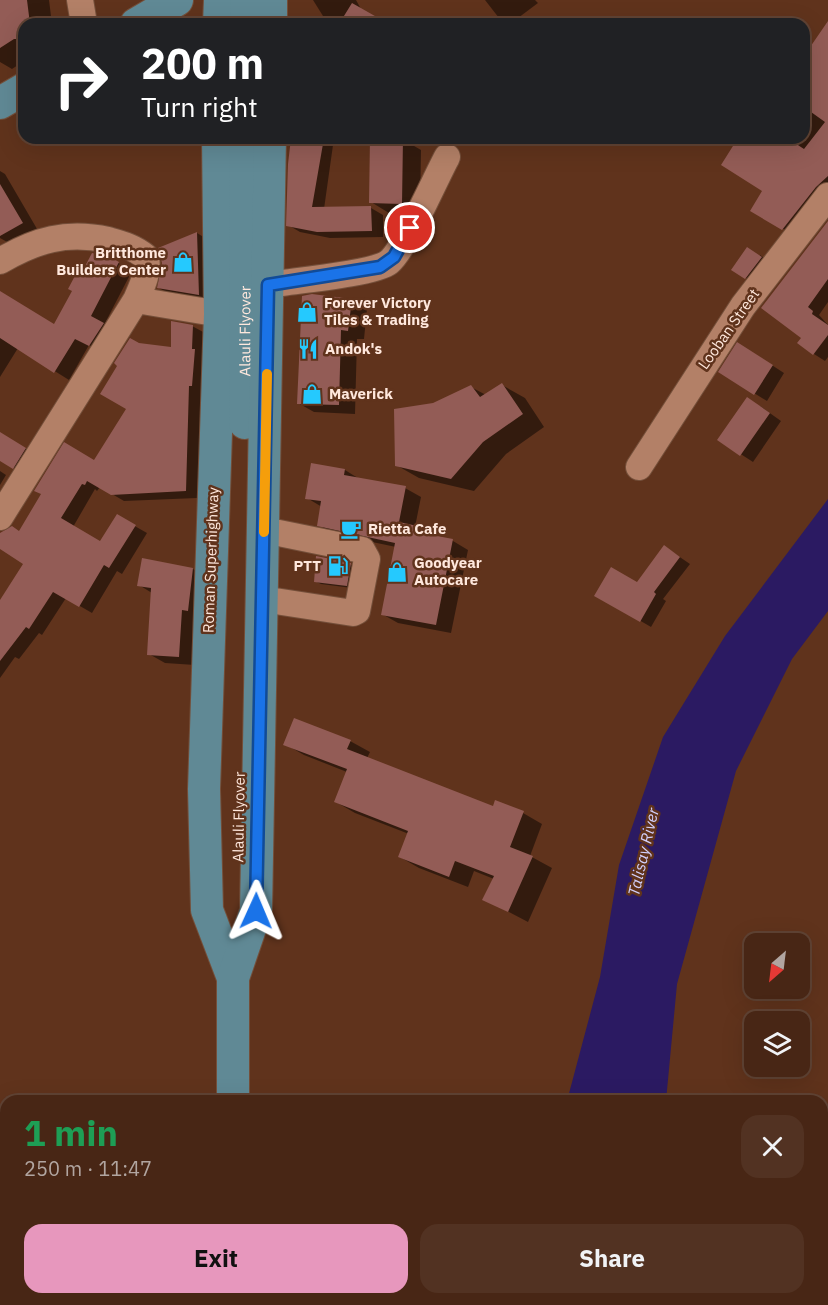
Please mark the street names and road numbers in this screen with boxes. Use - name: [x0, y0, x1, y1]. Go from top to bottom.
- street label: Alauli Flyover: [235, 285, 254, 376]
- street label: Looban Street: [694, 285, 763, 373]
- street label: Roman Superhighway: [198, 486, 223, 633]
- street label: Alauli Flyover: [228, 771, 249, 862]

